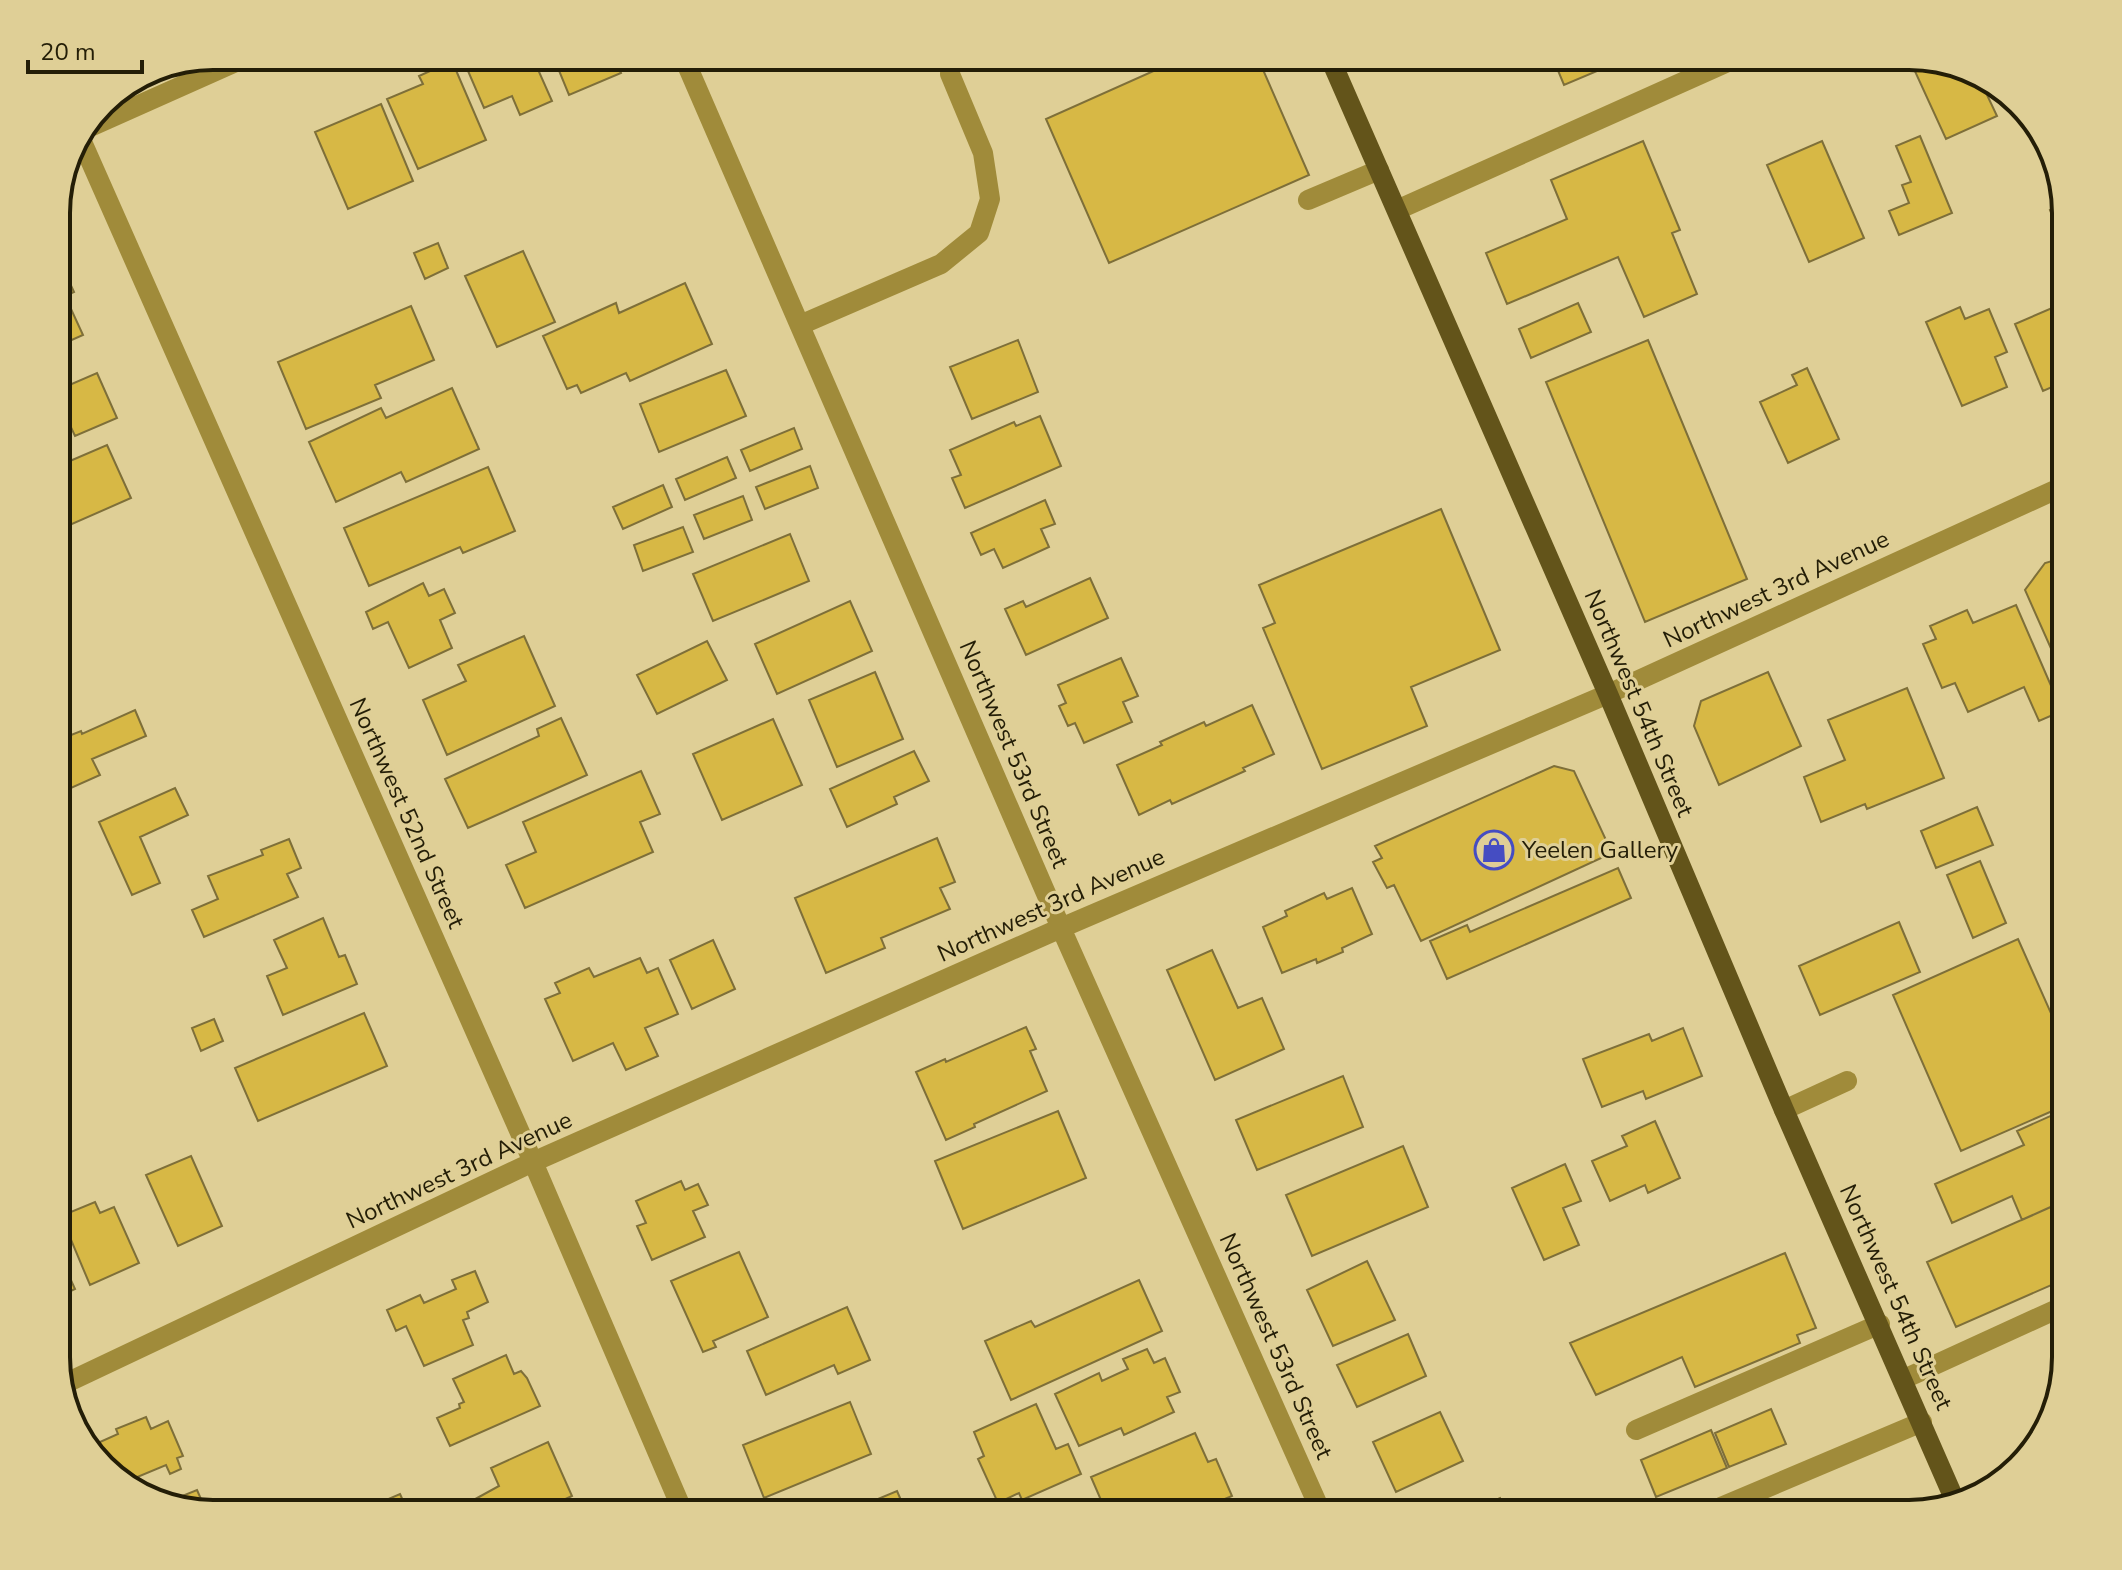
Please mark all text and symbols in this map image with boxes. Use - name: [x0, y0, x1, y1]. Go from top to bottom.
- scale bar: [28, 24, 142, 74]
- text: 20 m: [40, 36, 96, 68]
- street label: Northwest 3rd Avenue: [1658, 523, 1894, 655]
- street label: Northwest 54th Street: [1577, 585, 1702, 822]
- street label: Northwest 53rd Street: [952, 635, 1077, 873]
- street label: Northwest 52nd Street: [342, 693, 473, 934]
- shop icon: Yeelen Gallery: [1473, 829, 1515, 871]
- place label: Yeelen Gallery: [1521, 834, 1679, 866]
- street label: Northwest 3rd Avenue: [932, 840, 1170, 970]
- street label: Northwest 3rd Avenue: [341, 1104, 577, 1236]
- street label: Northwest 54th Street: [1832, 1179, 1960, 1415]
- street label: Northwest 53rd Street: [1212, 1228, 1340, 1464]

